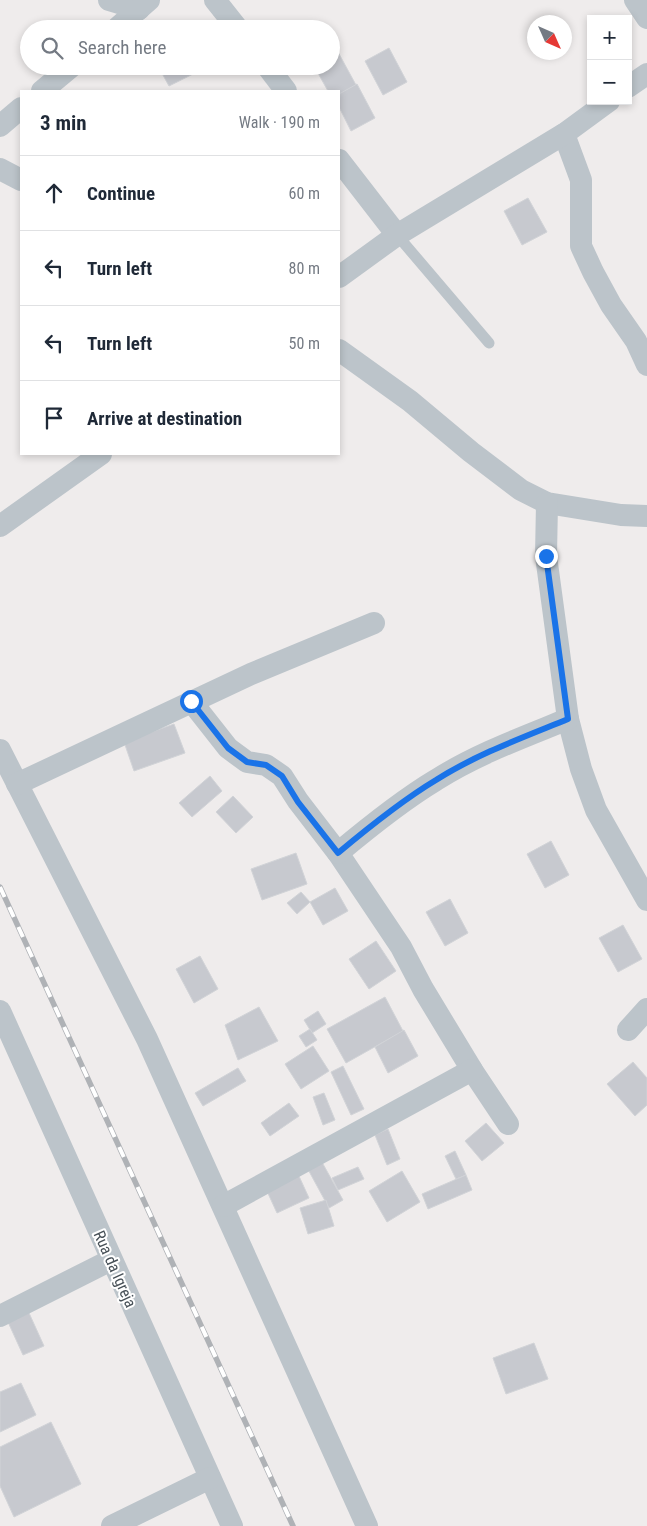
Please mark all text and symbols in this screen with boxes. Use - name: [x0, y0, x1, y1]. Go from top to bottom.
- north arrow: [527, 15, 572, 60]
- map controls: [587, 15, 632, 105]
- button: +: [587, 15, 632, 60]
- search box: [20, 20, 340, 75]
- icon: search: [38, 34, 66, 62]
- text: Search here: [78, 36, 166, 59]
- button: −: [587, 60, 632, 105]
- text: 3 min: [40, 111, 87, 135]
- text: Walk · 190 m: [239, 113, 320, 132]
- icon: ahead: [40, 179, 68, 207]
- text: Continue: [87, 182, 155, 205]
- text: 60 m: [288, 184, 320, 203]
- icon: left: [40, 254, 68, 282]
- text: Turn left: [87, 257, 152, 280]
- text: 80 m: [288, 259, 320, 278]
- icon: left: [40, 329, 68, 357]
- text: Turn left: [87, 332, 152, 355]
- text: 50 m: [288, 334, 320, 353]
- icon: arrive: [40, 404, 68, 432]
- text: Arrive at destination: [87, 407, 242, 430]
- route end: [535, 545, 558, 568]
- route start: [180, 690, 203, 713]
- street label: Rua da Igreja: [90, 1228, 140, 1310]

